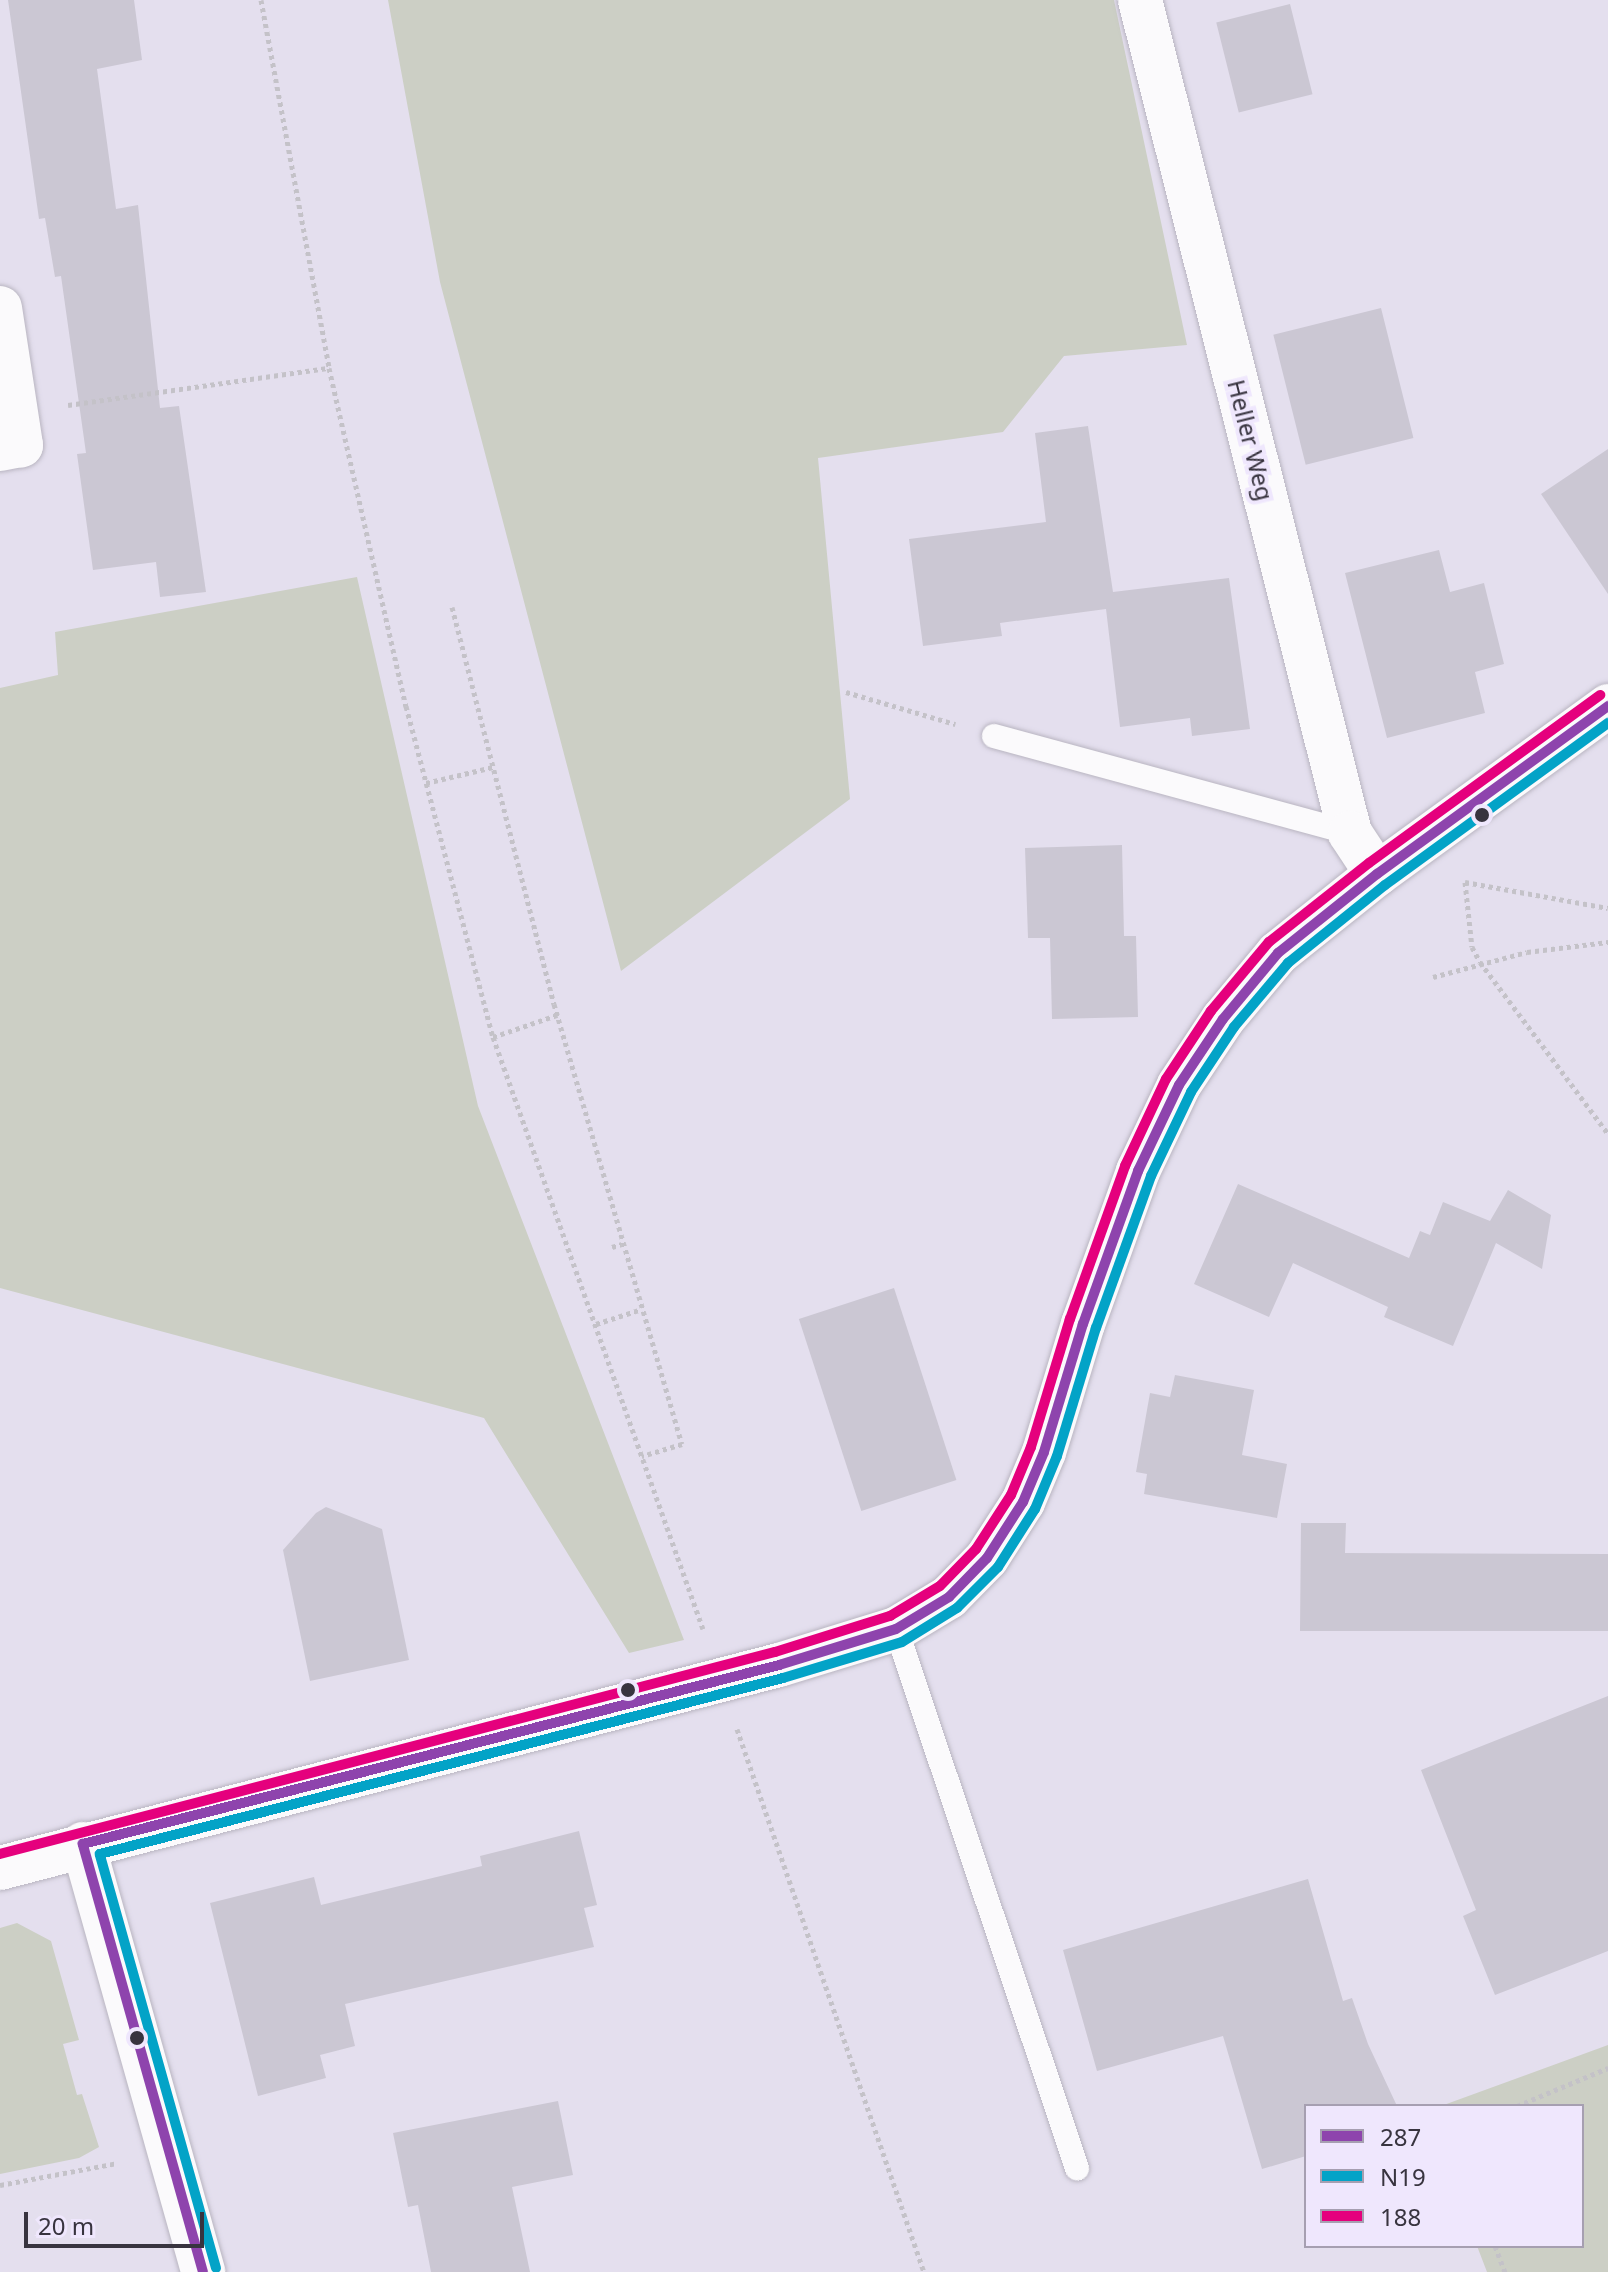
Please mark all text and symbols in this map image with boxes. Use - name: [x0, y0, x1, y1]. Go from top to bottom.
- street label: Heller Weg: [1222, 377, 1280, 503]
- unlabelled marker: [1474, 807, 1490, 823]
- unlabelled marker: [620, 1682, 636, 1698]
- unlabelled marker: [129, 2030, 145, 2046]
- legend: [1304, 2104, 1584, 2248]
- text: 287: [1380, 2120, 1421, 2153]
- text: N19: [1380, 2160, 1426, 2193]
- scale bar: [28, 2196, 208, 2246]
- text: 188: [1380, 2200, 1421, 2233]
- text: 20 m: [38, 2209, 94, 2242]

